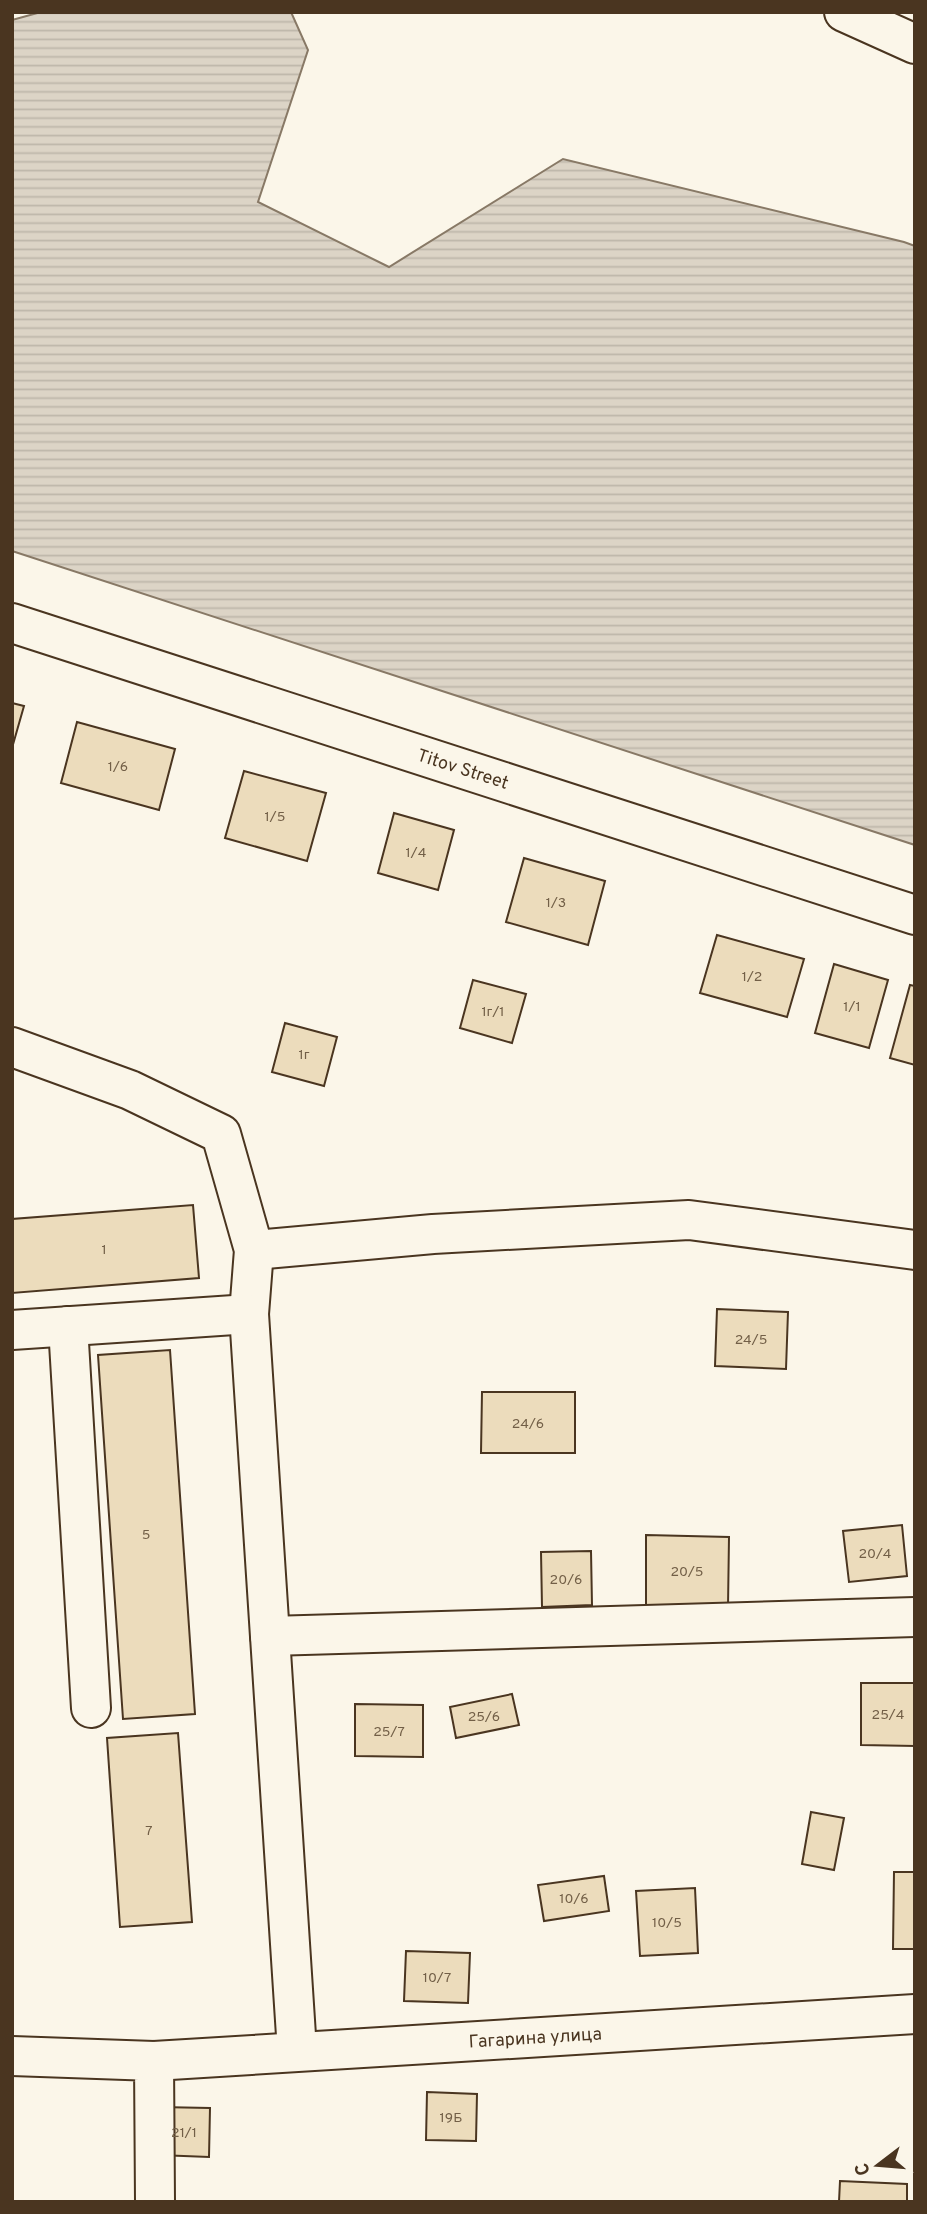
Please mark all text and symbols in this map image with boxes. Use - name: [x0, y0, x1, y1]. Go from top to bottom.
- street label: Titov Street: [414, 745, 511, 796]
- house number: 1/6: [108, 759, 128, 776]
- house number: 1/5: [265, 809, 285, 826]
- house number: 1/4: [406, 845, 426, 862]
- house number: 1/3: [546, 895, 566, 912]
- house number: 1/2: [742, 969, 762, 986]
- house number: 1/1: [843, 999, 861, 1016]
- house number: 1г/1: [481, 1004, 505, 1021]
- house number: 1г: [298, 1047, 310, 1064]
- house number: 1: [101, 1242, 107, 1259]
- house number: 24/5: [735, 1332, 767, 1349]
- house number: 24/6: [512, 1416, 544, 1433]
- house number: 5: [142, 1527, 150, 1544]
- house number: 20/4: [858, 1546, 892, 1563]
- house number: 20/5: [670, 1564, 704, 1581]
- house number: 20/6: [550, 1572, 582, 1589]
- house number: 25/4: [872, 1707, 904, 1724]
- house number: 25/6: [468, 1709, 500, 1726]
- house number: 25/7: [373, 1724, 405, 1741]
- house number: 7: [145, 1823, 153, 1840]
- house number: 10/6: [559, 1891, 589, 1908]
- house number: 10/5: [652, 1915, 682, 1932]
- house number: 10/7: [423, 1970, 451, 1987]
- street label: Гагарина улица: [468, 2023, 603, 2055]
- house number: 19Б: [440, 2110, 462, 2127]
- house number: 21/1: [171, 2125, 197, 2142]
- north arrow: [843, 2130, 913, 2200]
- text: С: [850, 2160, 877, 2178]

